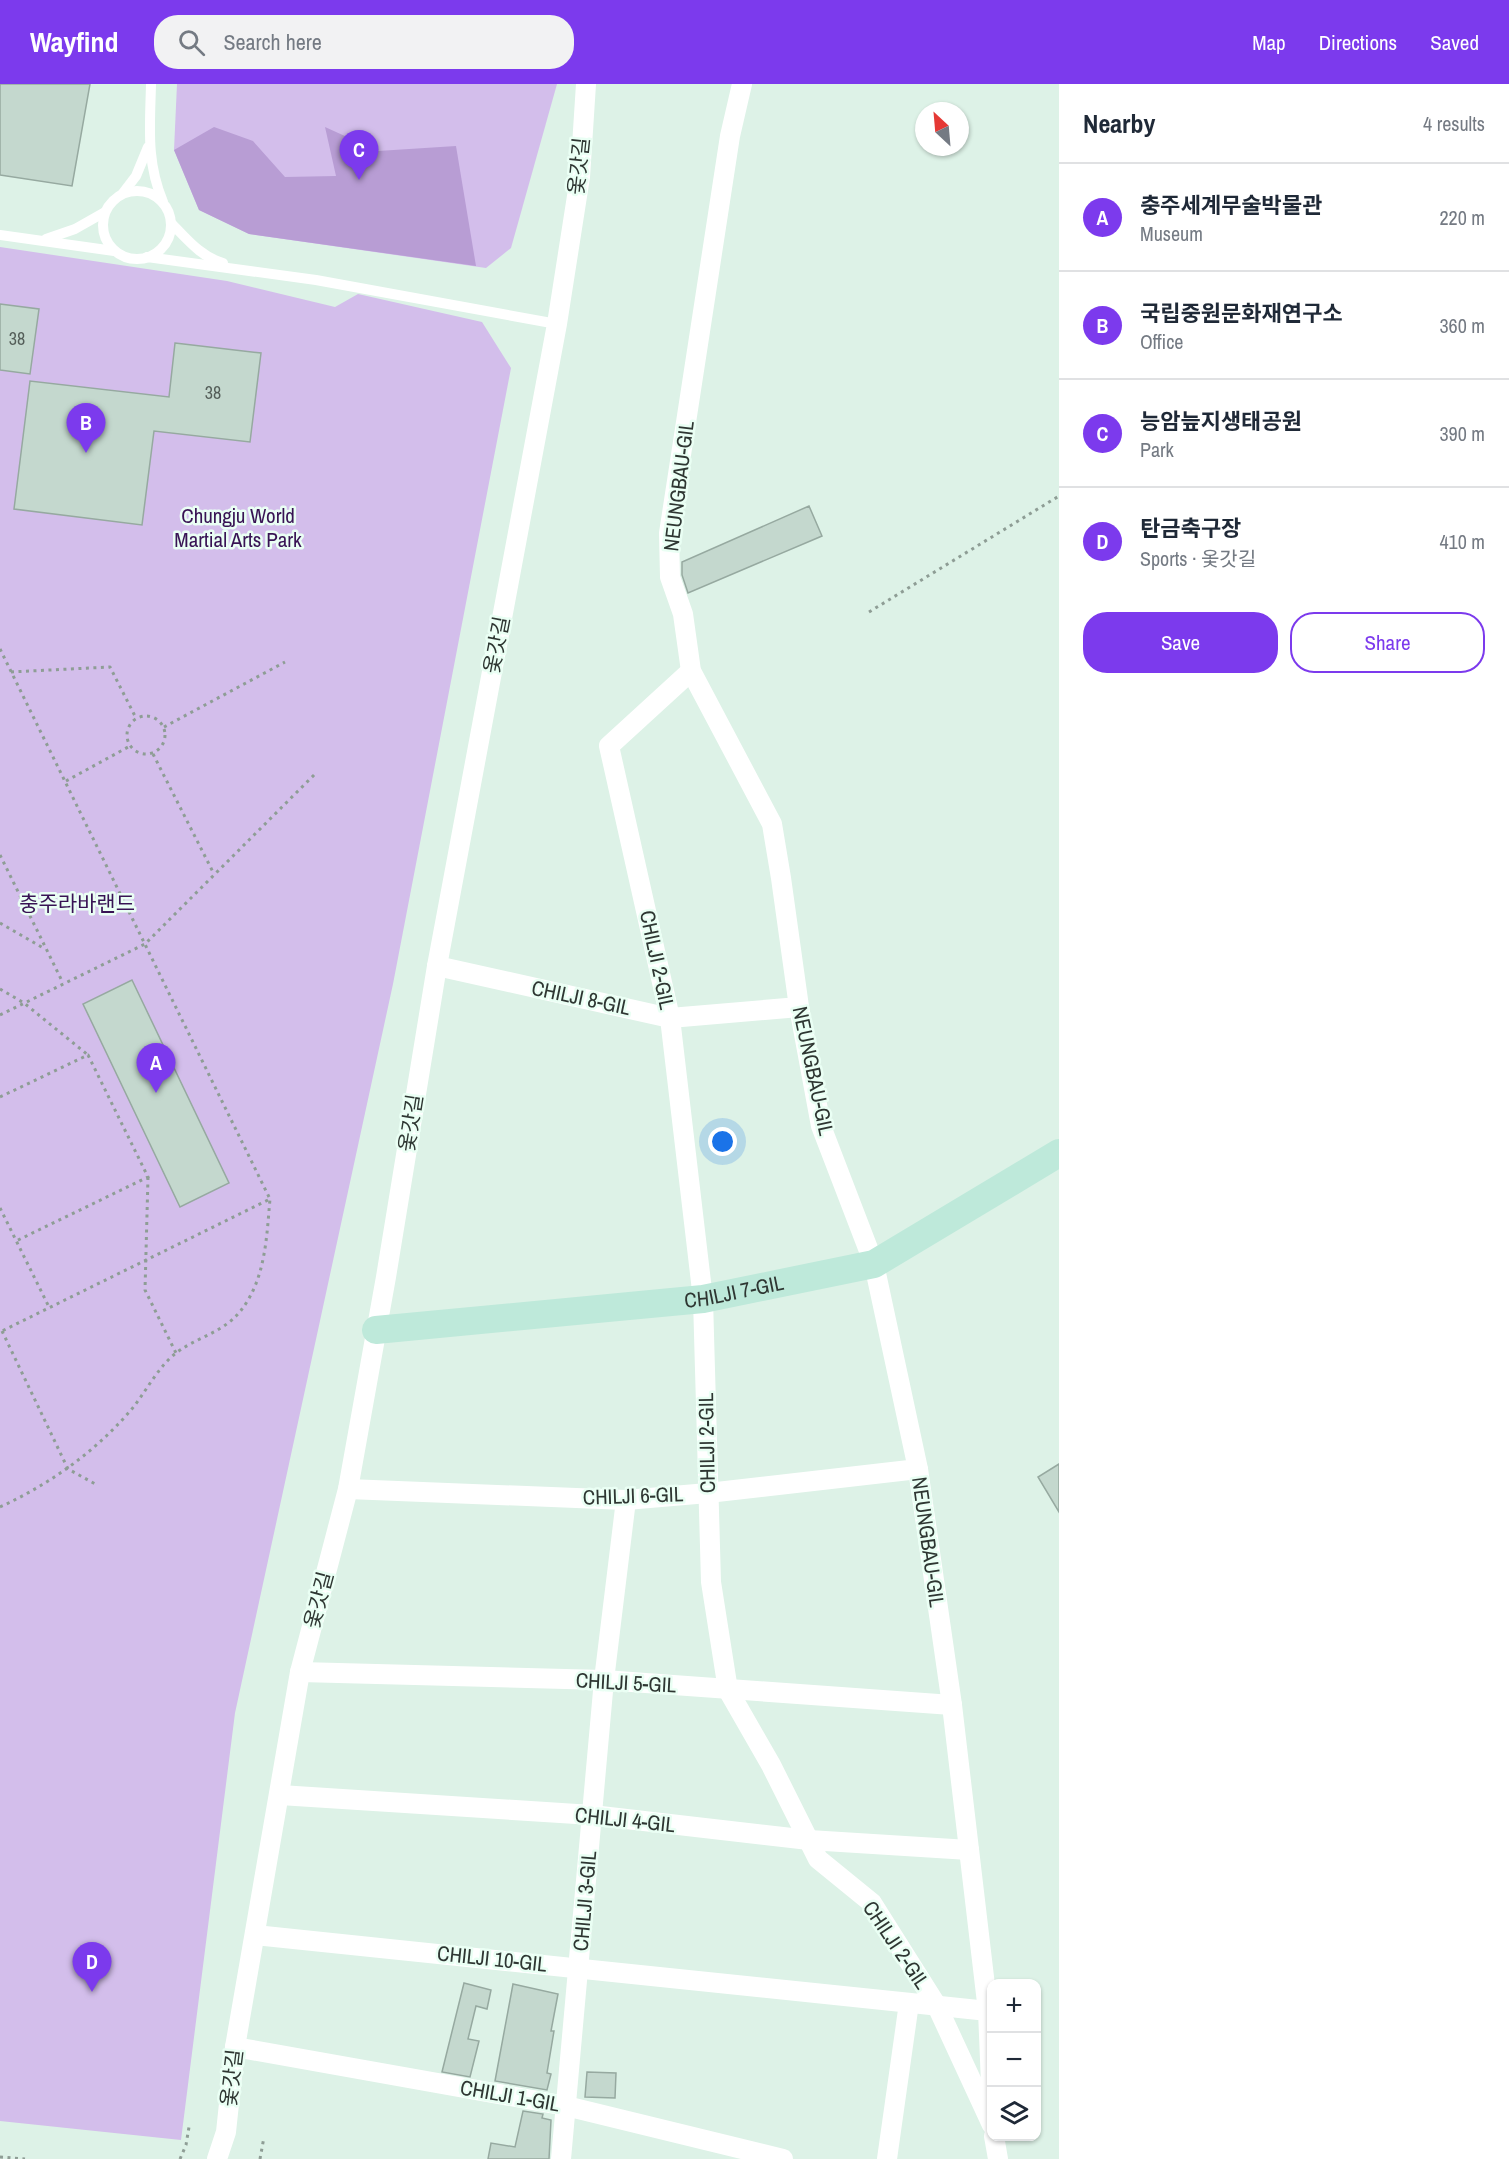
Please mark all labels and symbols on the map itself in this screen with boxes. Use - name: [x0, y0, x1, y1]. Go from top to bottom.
- north arrow: [915, 102, 969, 156]
- pin: C: [340, 130, 378, 180]
- street label: 옻갓길: [561, 136, 596, 196]
- house number: 38: [9, 326, 25, 351]
- house number: 38: [205, 380, 221, 405]
- pin: B: [66, 404, 106, 453]
- street label: NEUNGBAU-GIL: [656, 419, 701, 553]
- park label: Chungju World Martial Arts Park: [174, 501, 302, 554]
- street label: 옻갓길: [477, 614, 516, 676]
- park label: 충주라바랜드: [19, 889, 135, 918]
- street label: CHILJI 2-GIL: [633, 908, 682, 1012]
- street label: CHILJI 8-GIL: [529, 973, 634, 1022]
- street label: NEUNGBAU-GIL: [786, 1004, 841, 1138]
- pin: A: [136, 1044, 176, 1093]
- street label: 옻갓길: [392, 1092, 429, 1154]
- your location: [708, 1127, 737, 1156]
- street label: CHILJI 7-GIL: [683, 1268, 786, 1315]
- street label: CHILJI 2-GIL: [691, 1392, 722, 1494]
- street label: NEUNGBAU-GIL: [905, 1475, 952, 1609]
- street label: CHILJI 6-GIL: [582, 1479, 684, 1512]
- street label: 옻갓길: [297, 1568, 340, 1632]
- street label: CHILJI 5-GIL: [575, 1665, 677, 1700]
- street label: CHILJI 4-GIL: [574, 1800, 677, 1839]
- street label: CHILJI 3-GIL: [566, 1849, 603, 1952]
- street label: CHILJI 2-GIL: [856, 1895, 937, 1995]
- street label: CHILJI 10-GIL: [436, 1938, 549, 1979]
- pin: D: [72, 1942, 112, 1992]
- street label: 옻갓길: [214, 2047, 249, 2108]
- street label: CHILJI 1-GIL: [458, 2073, 562, 2119]

